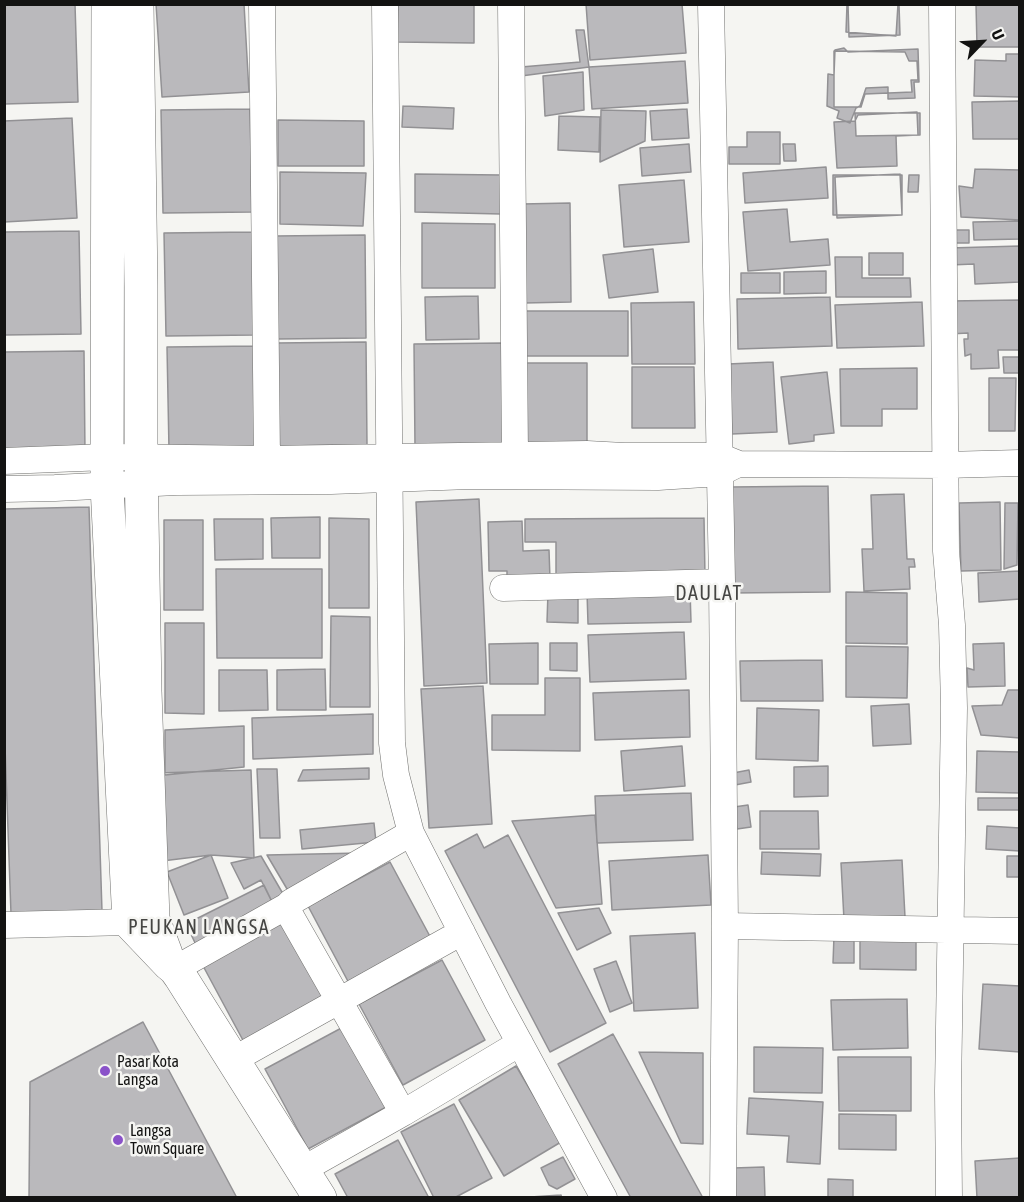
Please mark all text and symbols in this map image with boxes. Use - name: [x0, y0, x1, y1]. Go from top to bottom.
- north arrow: [952, 12, 1012, 72]
- text: U: [988, 26, 1008, 42]
- district label: DAULAT: [675, 582, 743, 606]
- district label: PEUKAN LANGSA: [128, 916, 270, 940]
- place label: Pasar Kota Langsa: [117, 1052, 179, 1090]
- marker: Pasar Kota Langsa: [98, 1064, 112, 1078]
- place label: Langsa Town Square: [130, 1121, 204, 1159]
- marker: Langsa Town Square: [111, 1133, 125, 1147]

